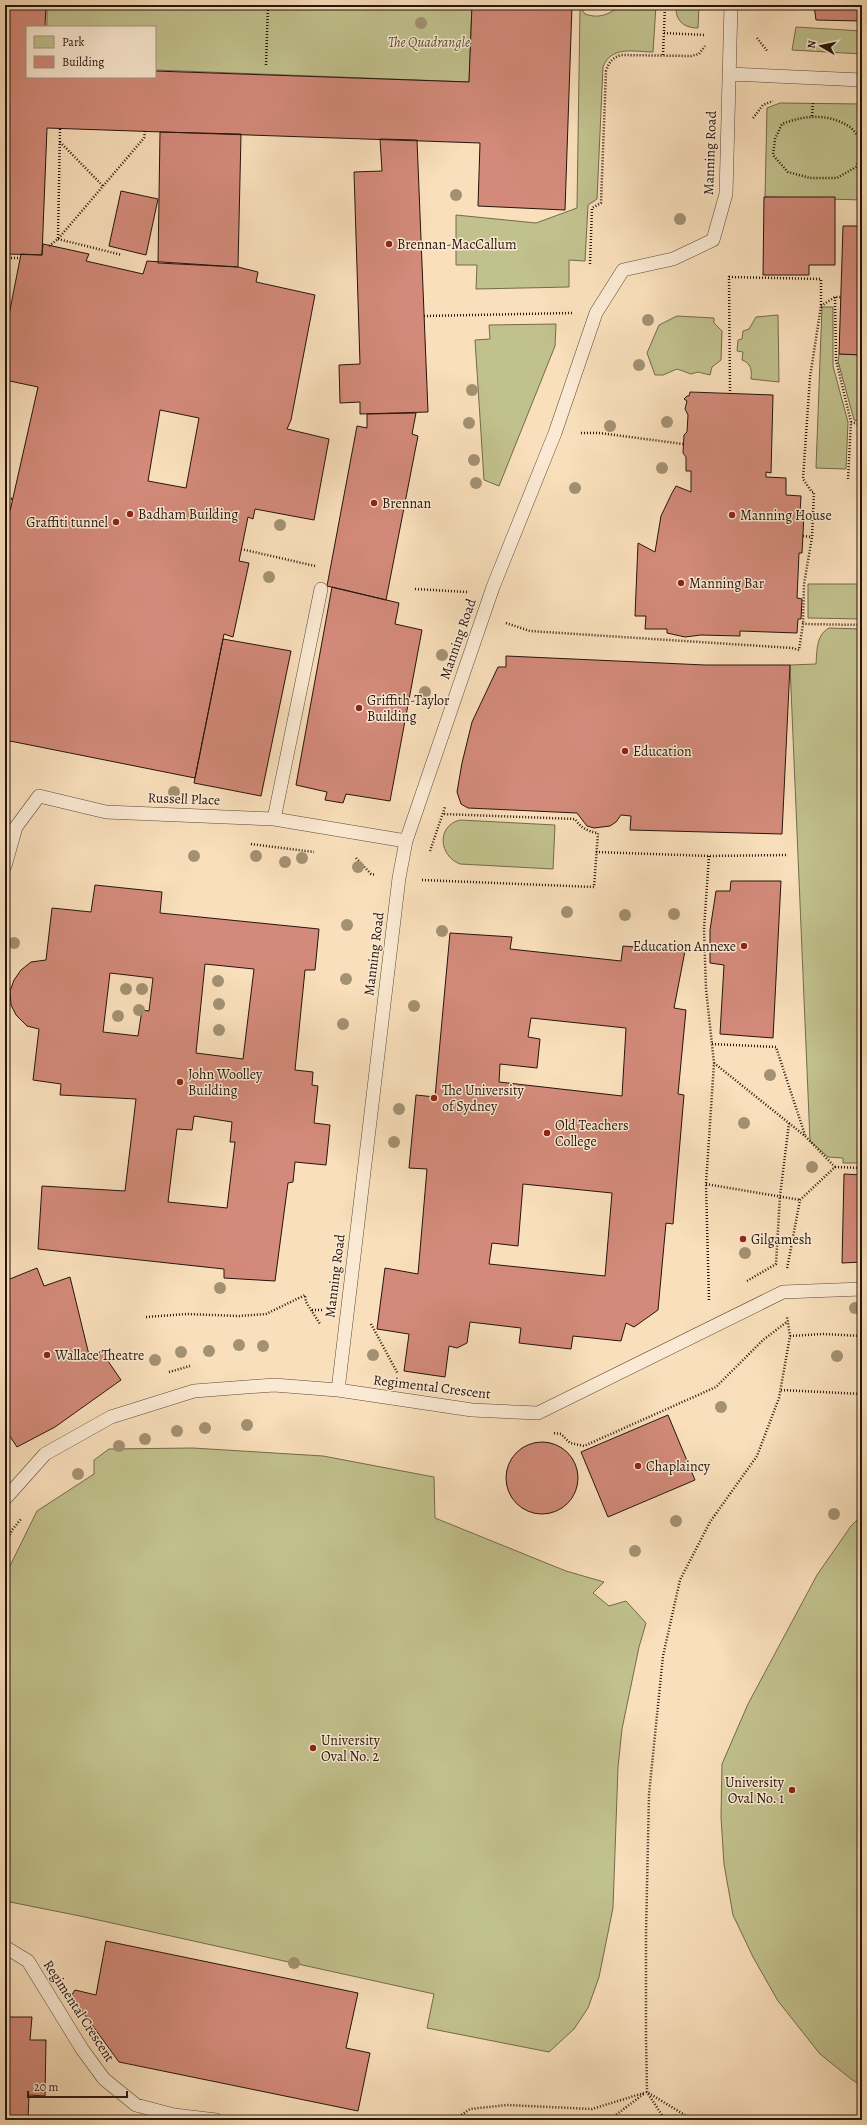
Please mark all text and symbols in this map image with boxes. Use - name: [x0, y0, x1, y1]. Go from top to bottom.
- legend: [26, 26, 156, 78]
- north arrow: [801, 26, 841, 66]
- park label: The Quadrangle: [388, 33, 470, 52]
- text: Park: [62, 34, 85, 50]
- text: N: [804, 39, 820, 50]
- text: Building: [62, 54, 104, 70]
- street label: Manning Road: [699, 110, 721, 195]
- place label: Brennan-MacCallum: [397, 235, 517, 254]
- marker: Brennan-MacCallum: [384, 239, 394, 249]
- place label: Brennan: [382, 494, 432, 513]
- marker: Brennan: [369, 498, 379, 508]
- place label: Badham Building: [138, 505, 238, 524]
- place label: Manning House: [740, 506, 832, 525]
- marker: Badham Building: [125, 509, 135, 519]
- marker: Manning House: [727, 510, 737, 520]
- place label: Graffiti tunnel: [26, 513, 109, 532]
- marker: Graffiti tunnel: [111, 517, 121, 527]
- place label: Manning Bar: [689, 574, 765, 593]
- marker: Manning Bar: [676, 578, 686, 588]
- street label: Manning Road: [435, 596, 481, 682]
- place label: Griffith-Taylor Building: [367, 691, 450, 726]
- marker: Griffith-Taylor Building: [354, 703, 364, 713]
- place label: Education: [633, 742, 692, 761]
- marker: Education: [620, 746, 630, 756]
- street label: Russell Place: [147, 788, 221, 810]
- street label: Manning Road: [359, 911, 389, 997]
- place label: Education Annexe: [633, 937, 736, 956]
- marker: Education Annexe: [739, 941, 749, 951]
- place label: John Woolley Building: [188, 1065, 263, 1100]
- marker: John Woolley Building: [175, 1077, 185, 1087]
- place label: The University of Sydney: [442, 1081, 525, 1116]
- marker: The University of Sydney: [429, 1093, 439, 1103]
- place label: Old Teachers College: [555, 1116, 629, 1151]
- marker: Old Teachers College: [542, 1128, 552, 1138]
- place label: Gilgamesh: [751, 1230, 812, 1249]
- street label: Manning Road: [320, 1233, 350, 1319]
- marker: Gilgamesh: [738, 1234, 748, 1244]
- place label: Wallace Theatre: [54, 1346, 144, 1365]
- marker: Wallace Theatre: [42, 1350, 52, 1360]
- street label: Regimental Crescent: [372, 1370, 492, 1404]
- place label: Chaplaincy: [646, 1457, 711, 1476]
- marker: Chaplaincy: [633, 1461, 643, 1471]
- place label: University Oval No. 2: [321, 1731, 381, 1766]
- marker: University Oval No. 2: [308, 1743, 318, 1753]
- place label: University Oval No. 1: [725, 1773, 785, 1808]
- marker: University Oval No. 1: [787, 1785, 797, 1795]
- street label: Regimental Crescent: [39, 1956, 119, 2066]
- scale bar: [28, 2073, 127, 2099]
- text: 20 m: [34, 2079, 58, 2095]

